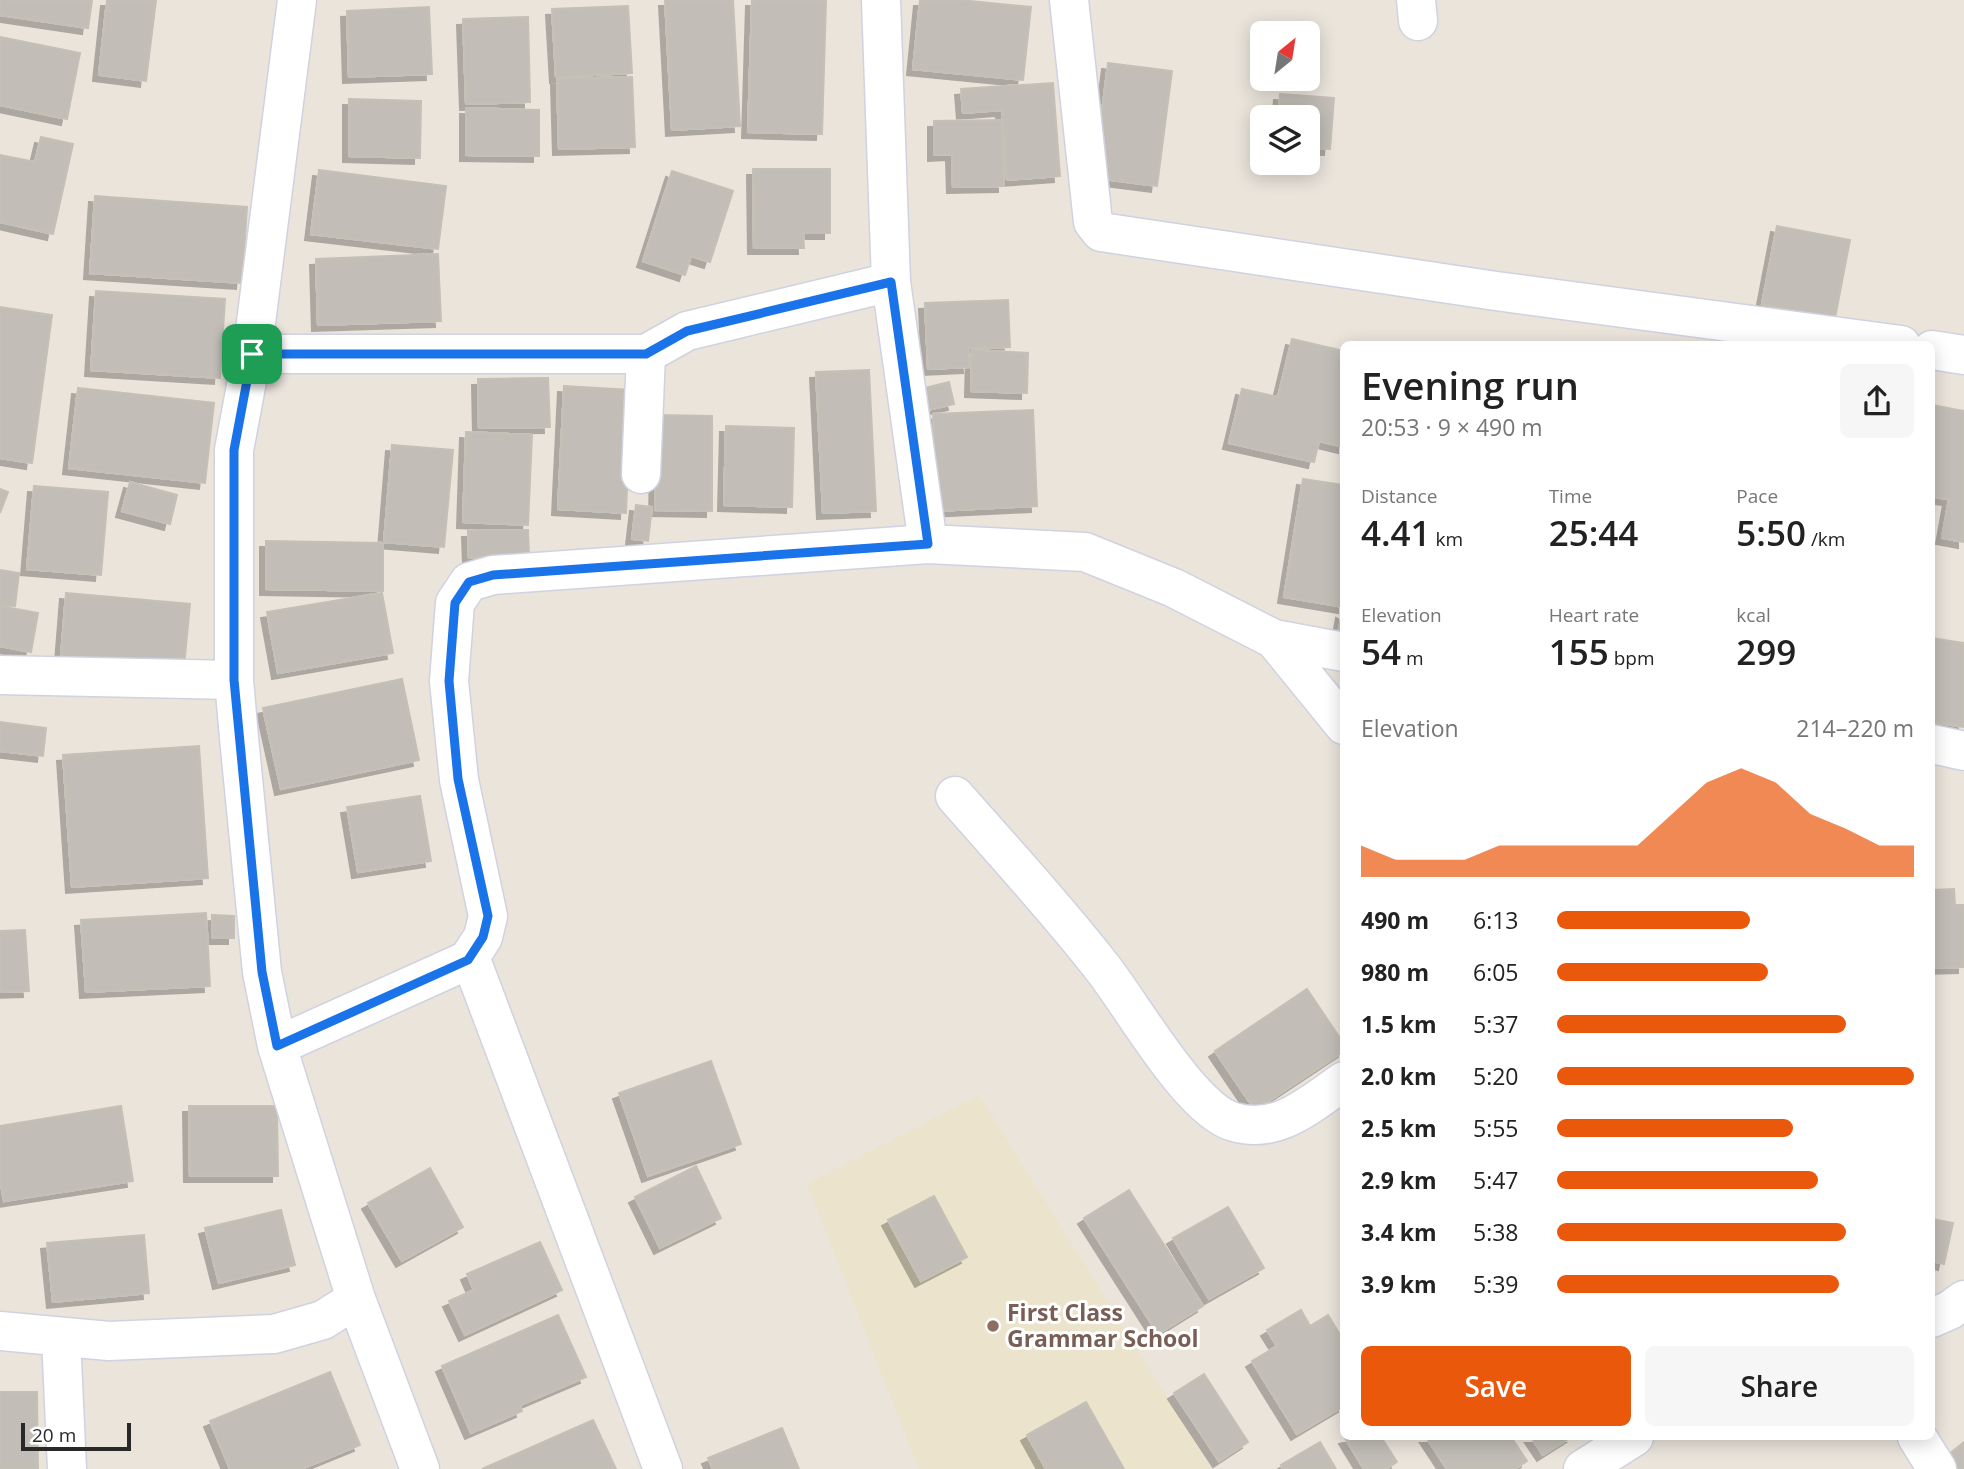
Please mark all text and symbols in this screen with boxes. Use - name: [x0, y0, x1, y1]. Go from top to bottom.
- north arrow: [1250, 21, 1320, 91]
- map controls: [1250, 21, 1320, 175]
- button: layers: [1250, 105, 1320, 175]
- pin: [222, 324, 282, 384]
- icon: arrive: [233, 335, 271, 373]
- text: Evening run: [1361, 359, 1579, 411]
- button: share: [1840, 364, 1914, 438]
- text: 20:53 · 9 × 490 m: [1361, 411, 1543, 443]
- text: Distance: [1361, 483, 1437, 509]
- text: Time: [1549, 483, 1592, 509]
- text: Pace: [1736, 483, 1778, 509]
- text: 4.41: [1361, 509, 1431, 556]
- text: 25:44: [1549, 509, 1638, 556]
- text: 5:50: [1736, 509, 1806, 556]
- text: km: [1431, 526, 1463, 552]
- text: /km: [1806, 526, 1845, 552]
- text: Elevation: [1361, 602, 1442, 628]
- text: Heart rate: [1549, 602, 1639, 628]
- text: kcal: [1736, 602, 1771, 628]
- text: 54: [1361, 628, 1401, 675]
- text: 155: [1549, 628, 1609, 675]
- text: 299: [1736, 628, 1796, 675]
- text: m: [1401, 645, 1424, 671]
- text: bpm: [1609, 645, 1654, 671]
- text: Elevation: [1361, 712, 1459, 744]
- text: 214–220 m: [1796, 712, 1914, 744]
- text: 490 m: [1361, 904, 1429, 936]
- text: 6:13: [1473, 904, 1519, 936]
- text: 980 m: [1361, 956, 1429, 988]
- text: 6:05: [1473, 956, 1519, 988]
- text: 1.5 km: [1361, 1008, 1437, 1040]
- text: 5:37: [1473, 1008, 1519, 1040]
- text: 2.0 km: [1361, 1060, 1437, 1092]
- text: 5:20: [1473, 1060, 1519, 1092]
- text: 2.5 km: [1361, 1112, 1437, 1144]
- text: 5:55: [1473, 1112, 1519, 1144]
- text: 2.9 km: [1361, 1164, 1437, 1196]
- text: 5:47: [1473, 1164, 1519, 1196]
- text: 3.4 km: [1361, 1216, 1437, 1248]
- text: 5:38: [1473, 1216, 1519, 1248]
- text: 3.9 km: [1361, 1268, 1437, 1300]
- text: 5:39: [1473, 1268, 1519, 1300]
- place label: First Class Grammar School: [1007, 1296, 1199, 1354]
- marker: First Class Grammar School: [985, 1318, 1001, 1334]
- button: Save: [1361, 1346, 1631, 1426]
- button: Share: [1645, 1346, 1914, 1426]
- scale bar: [21, 1420, 131, 1452]
- text: 20 m: [32, 1422, 76, 1448]

